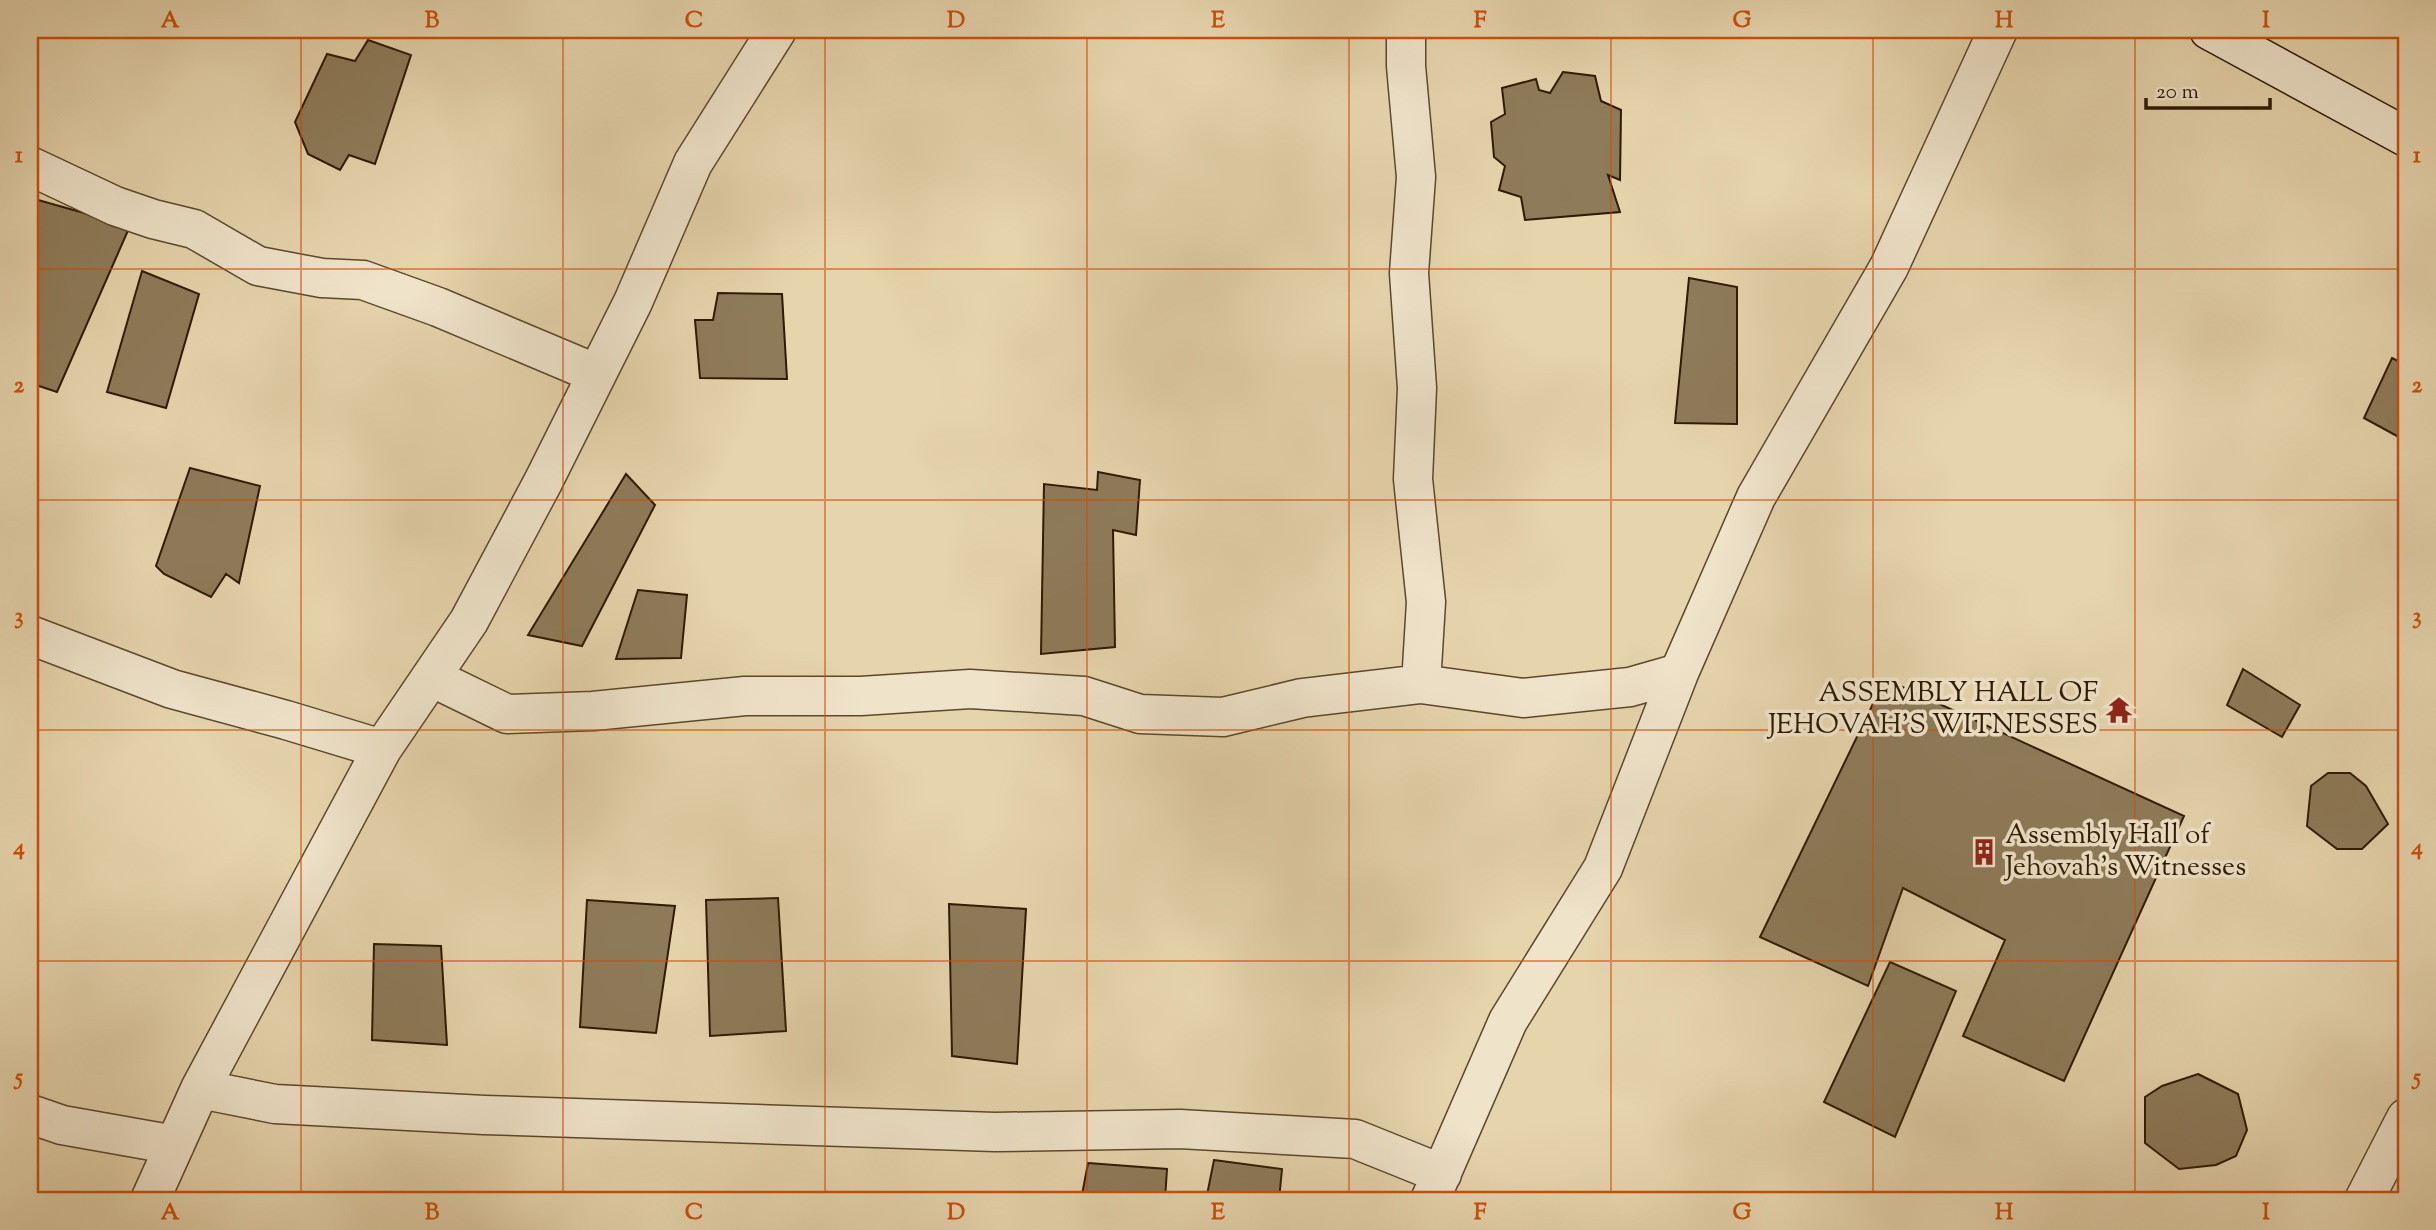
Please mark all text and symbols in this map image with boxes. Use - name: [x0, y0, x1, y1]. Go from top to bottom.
- text: A: [161, 5, 180, 38]
- text: B: [425, 5, 440, 38]
- text: C: [685, 5, 703, 38]
- text: D: [947, 5, 965, 38]
- text: E: [1211, 5, 1225, 38]
- text: F: [1474, 5, 1487, 38]
- text: G: [1733, 5, 1752, 38]
- text: H: [1995, 5, 2014, 38]
- text: I: [2262, 5, 2270, 38]
- scale bar: [2146, 66, 2270, 110]
- text: 20 m: [2156, 78, 2199, 108]
- text: 1: [15, 140, 23, 173]
- text: 1: [2413, 140, 2421, 173]
- text: 2: [14, 370, 25, 403]
- text: 2: [2412, 370, 2423, 403]
- text: 3: [14, 601, 24, 634]
- text: 3: [2412, 601, 2422, 634]
- place label: ASSEMBLY HALL OF JEHOVAH'S WITNESSES: [1766, 674, 2098, 746]
- temple icon: ASSEMBLY HALL OF JEHOVAH'S WITNESSES: [2104, 695, 2134, 725]
- place label: Assembly Hall of Jehovah's Witnesses: [2003, 816, 2246, 888]
- text: 4: [12, 832, 25, 865]
- text: 4: [2410, 832, 2423, 865]
- building icon: Assembly Hall of Jehovah's Witnesses: [1969, 837, 1999, 867]
- text: 5: [13, 1062, 23, 1095]
- text: 5: [2411, 1062, 2421, 1095]
- text: A: [161, 1197, 180, 1230]
- text: B: [425, 1197, 440, 1230]
- text: C: [685, 1197, 703, 1230]
- text: D: [947, 1197, 965, 1230]
- text: E: [1211, 1197, 1225, 1230]
- text: F: [1474, 1197, 1487, 1230]
- text: G: [1733, 1197, 1752, 1230]
- text: H: [1995, 1197, 2014, 1230]
- text: I: [2262, 1197, 2270, 1230]

